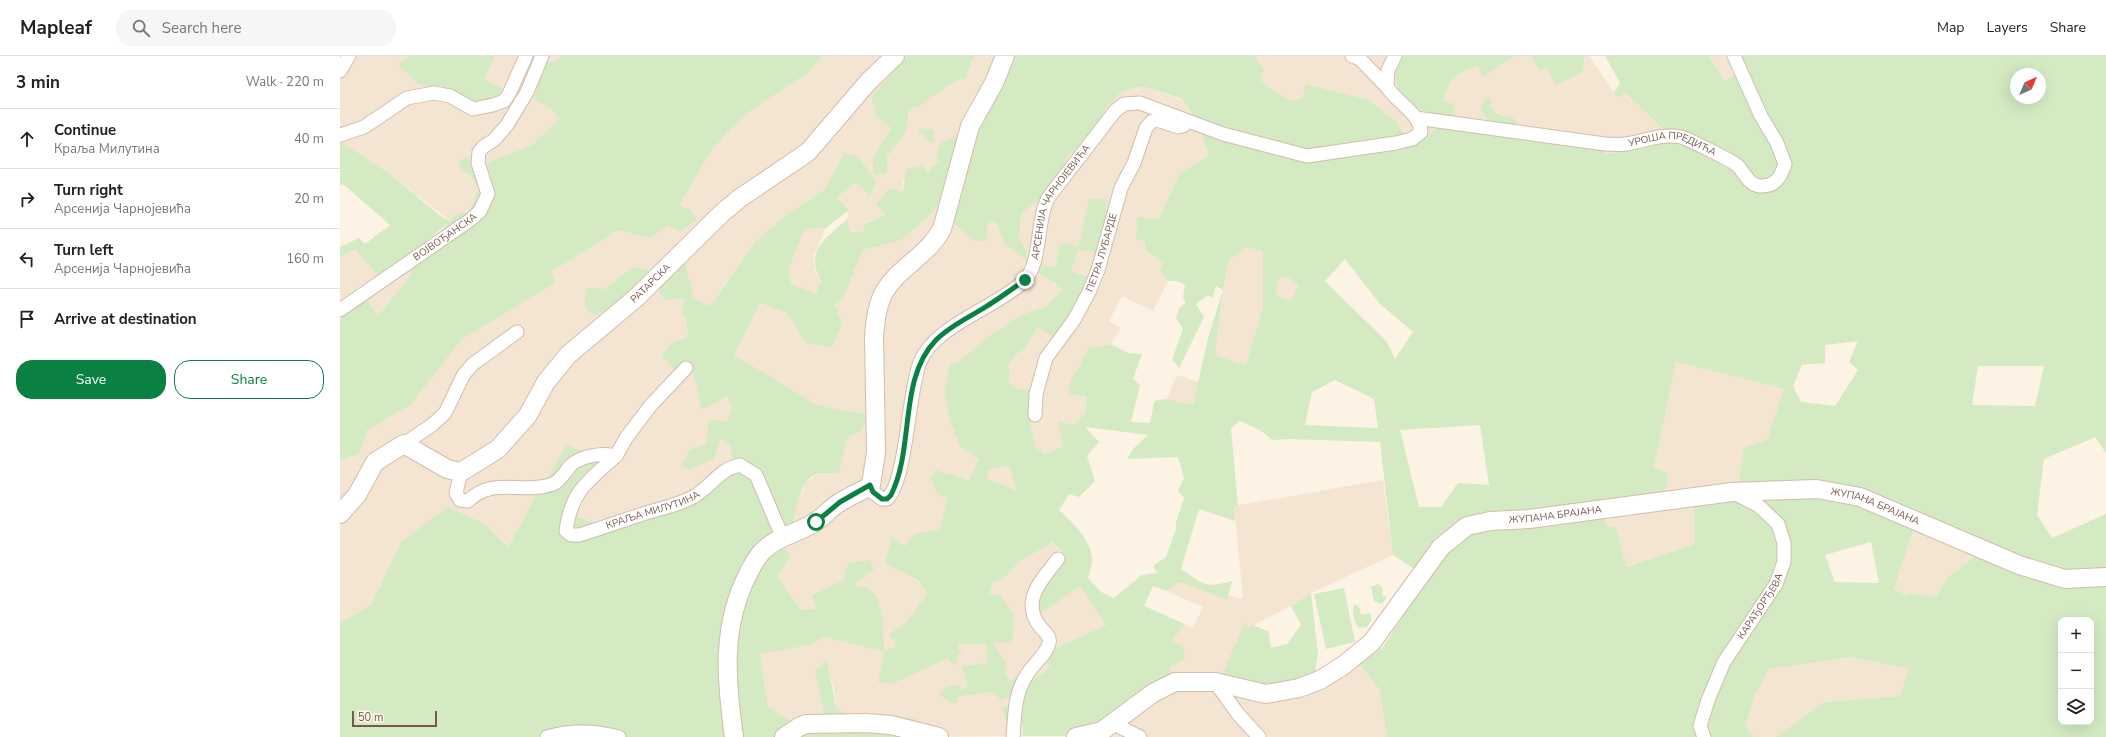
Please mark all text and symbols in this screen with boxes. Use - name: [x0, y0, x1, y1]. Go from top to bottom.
- search box: [116, 10, 396, 46]
- text: Mapleaf: [20, 15, 92, 41]
- icon: search: [130, 17, 152, 39]
- text: Search here: [162, 18, 241, 38]
- text: Map: [1937, 18, 1964, 37]
- text: Layers: [1986, 18, 2028, 37]
- text: Share: [2050, 18, 2086, 37]
- north arrow: [2010, 68, 2046, 104]
- text: 3 min: [16, 71, 60, 94]
- text: Walk · 220 m: [246, 73, 324, 91]
- text: Continue: [54, 120, 116, 140]
- icon: ahead: [16, 128, 38, 150]
- street label: УРОША ПРЕДИЋА: [1626, 129, 1719, 160]
- text: 40 m: [294, 130, 324, 148]
- text: Краља Милутина: [54, 140, 160, 158]
- street label: АРСЕНИЈА ЧАРНОЈЕВИЋА: [1028, 141, 1094, 261]
- text: Turn right: [54, 180, 123, 200]
- icon: right: [16, 188, 38, 210]
- text: 20 m: [294, 190, 324, 208]
- text: Арсенија Чарнојевића: [54, 200, 191, 218]
- street label: ВОЈВОЂАНСКА: [410, 209, 481, 264]
- street label: ПЕТРА ЛУБАРДЕ: [1083, 211, 1121, 294]
- text: Turn left: [54, 240, 113, 260]
- icon: left: [16, 248, 38, 270]
- text: 160 m: [286, 250, 324, 268]
- text: Арсенија Чарнојевића: [54, 260, 191, 278]
- street label: РАТАРСКА: [628, 260, 674, 306]
- route end: [1016, 271, 1034, 289]
- icon: arrive: [16, 308, 38, 330]
- text: Arrive at destination: [54, 309, 197, 329]
- button: Save: [16, 360, 166, 399]
- button: Share: [174, 360, 324, 399]
- street label: ЖУПАНА БРАЈАНА: [1830, 485, 1922, 529]
- street label: КРАЉА МИЛУТИНА: [604, 487, 703, 533]
- street label: ЖУПАНА БРАЈАНА: [1509, 502, 1604, 527]
- route start: [807, 513, 825, 531]
- street label: КАРАЂОРЂЕВА: [1734, 570, 1787, 642]
- map controls: [2058, 617, 2094, 725]
- button: +: [2058, 617, 2094, 653]
- button: −: [2058, 653, 2094, 689]
- button: layers: [2058, 689, 2094, 725]
- scale bar: [352, 709, 437, 728]
- text: 50 m: [358, 710, 383, 725]

